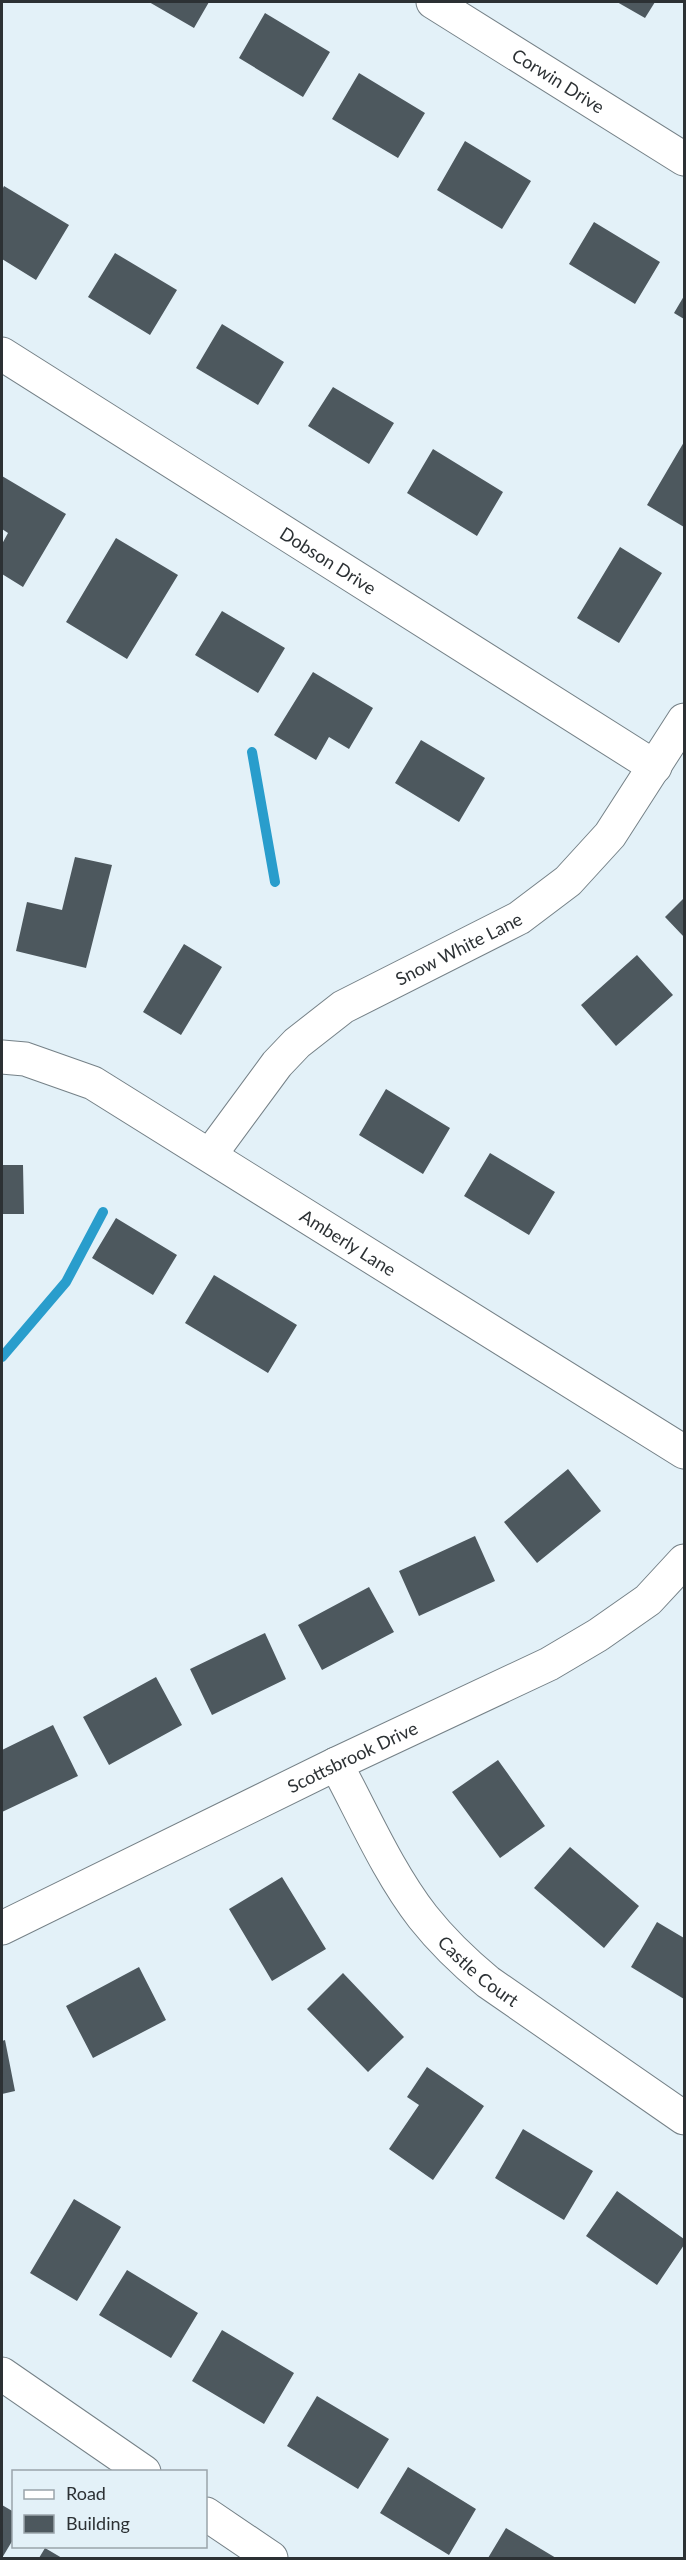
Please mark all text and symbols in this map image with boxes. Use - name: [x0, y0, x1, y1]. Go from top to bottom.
- street label: Corwin Drive: [508, 43, 609, 118]
- street label: Dobson Drive: [276, 522, 380, 599]
- street label: Snow White Lane: [392, 907, 526, 990]
- street label: Amberly Lane: [296, 1204, 400, 1280]
- street label: Scottsbrook Drive: [284, 1716, 421, 1797]
- street label: Castle Court: [434, 1931, 524, 2011]
- legend: [12, 2470, 207, 2548]
- text: Road: [66, 2482, 106, 2504]
- text: Building: [66, 2512, 130, 2534]

